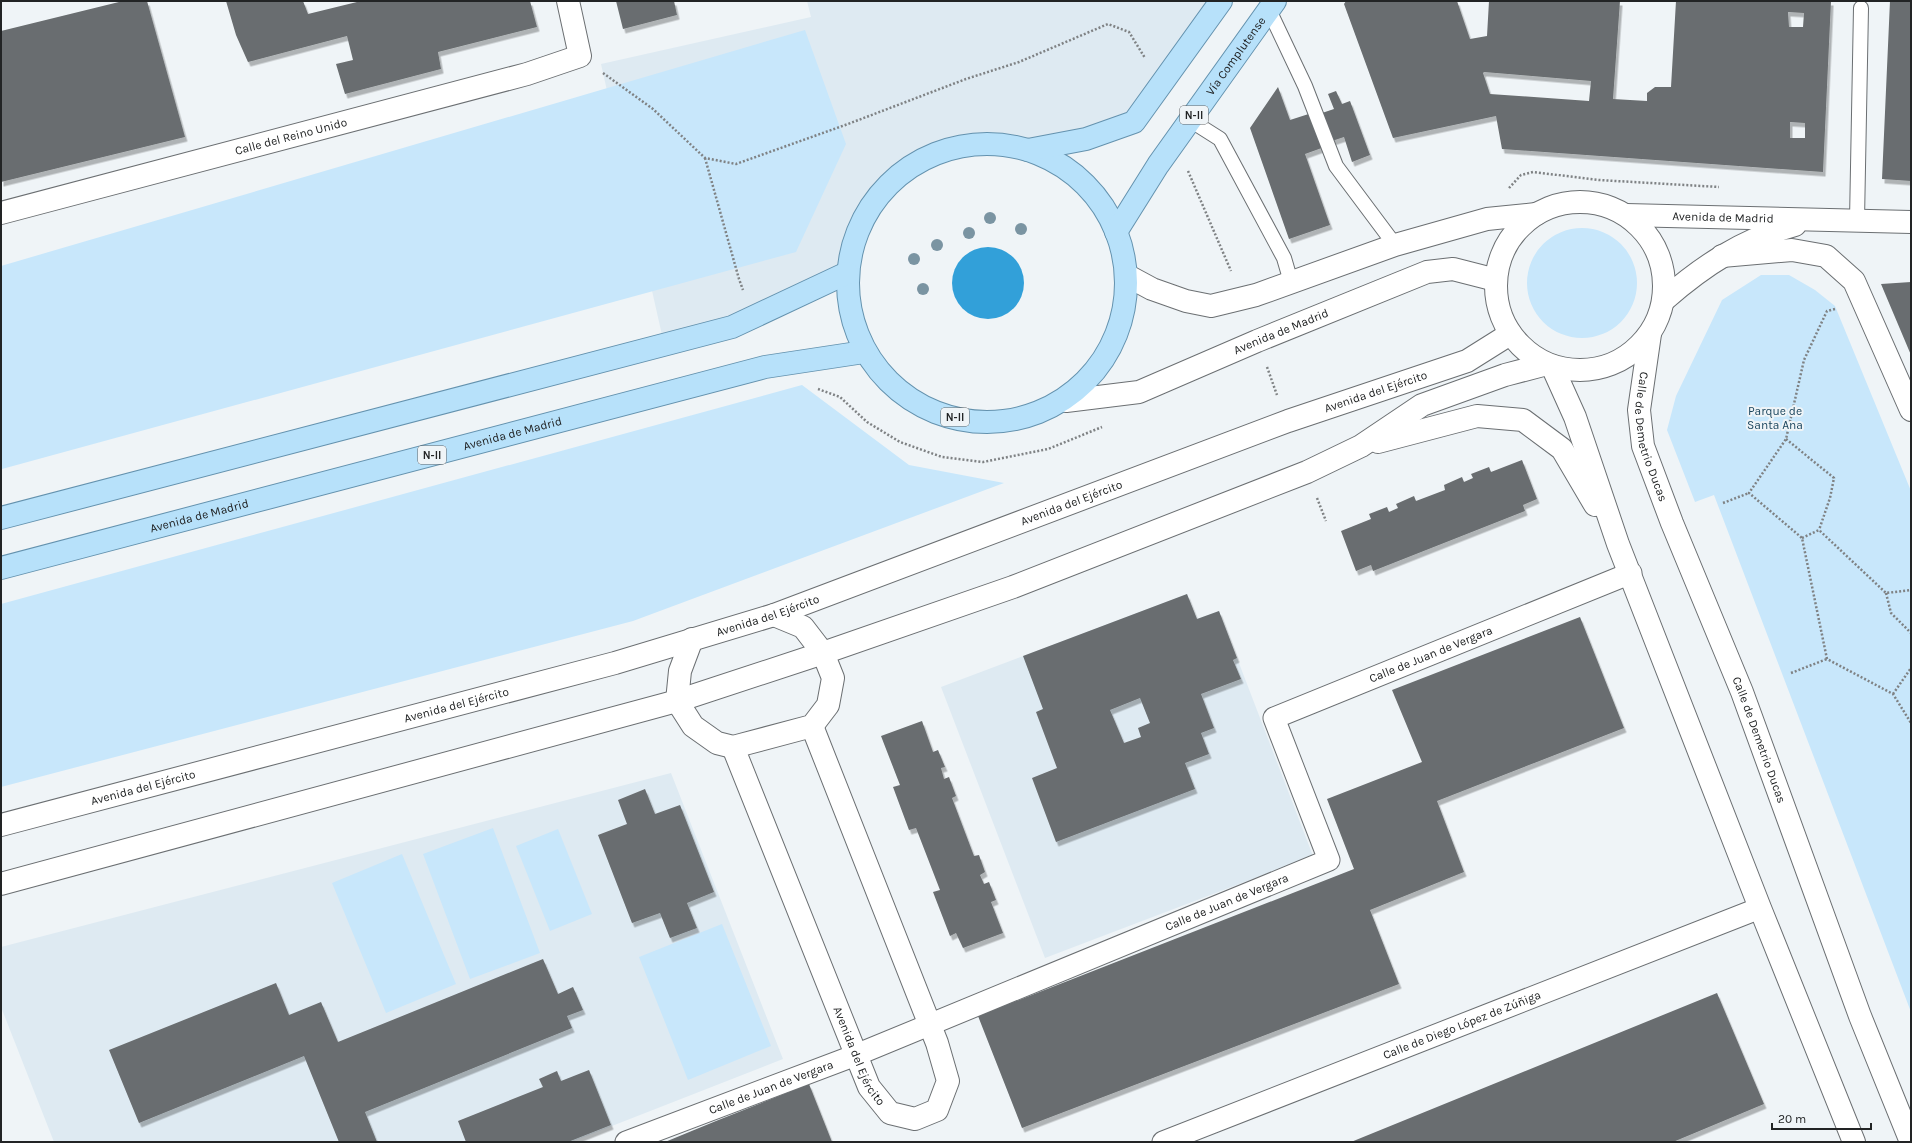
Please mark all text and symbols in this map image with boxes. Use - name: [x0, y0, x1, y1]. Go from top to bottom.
- street label: Vía Complutense: [1203, 14, 1269, 98]
- road number: N-II: [1180, 106, 1208, 124]
- street label: Calle del Reino Unido: [233, 115, 349, 158]
- street label: Avenida de Madrid: [1672, 209, 1774, 226]
- street label: Avenida de Madrid: [1231, 306, 1331, 357]
- street label: Avenida del Ejército: [1322, 368, 1429, 415]
- street label: Calle de Demetrio Ducas: [1632, 371, 1670, 503]
- park label: Parque de Santa Ana: [1747, 404, 1803, 432]
- road number: N-II: [941, 408, 969, 426]
- street label: Avenida de Madrid: [462, 414, 563, 453]
- road number: N-II: [418, 446, 446, 464]
- street label: Avenida del Ejército: [1019, 477, 1124, 528]
- street label: Avenida de Madrid: [148, 496, 250, 536]
- street label: Avenida del Ejército: [715, 592, 821, 639]
- street label: Calle de Juan de Vergara: [1367, 623, 1495, 686]
- street label: Calle de Demetrio Ducas: [1729, 675, 1789, 805]
- street label: Avenida del Ejército: [403, 684, 510, 725]
- street label: Avenida del Ejército: [89, 767, 197, 808]
- street label: Calle de Juan de Vergara: [1163, 871, 1290, 934]
- street label: Calle de Diego López de Zúñiga: [1381, 988, 1543, 1062]
- street label: Avenida del Ejército: [831, 1005, 888, 1108]
- street label: Calle de Juan de Vergara: [707, 1057, 835, 1117]
- scale bar: [1772, 1105, 1871, 1131]
- text: 20 m: [1778, 1112, 1806, 1126]

